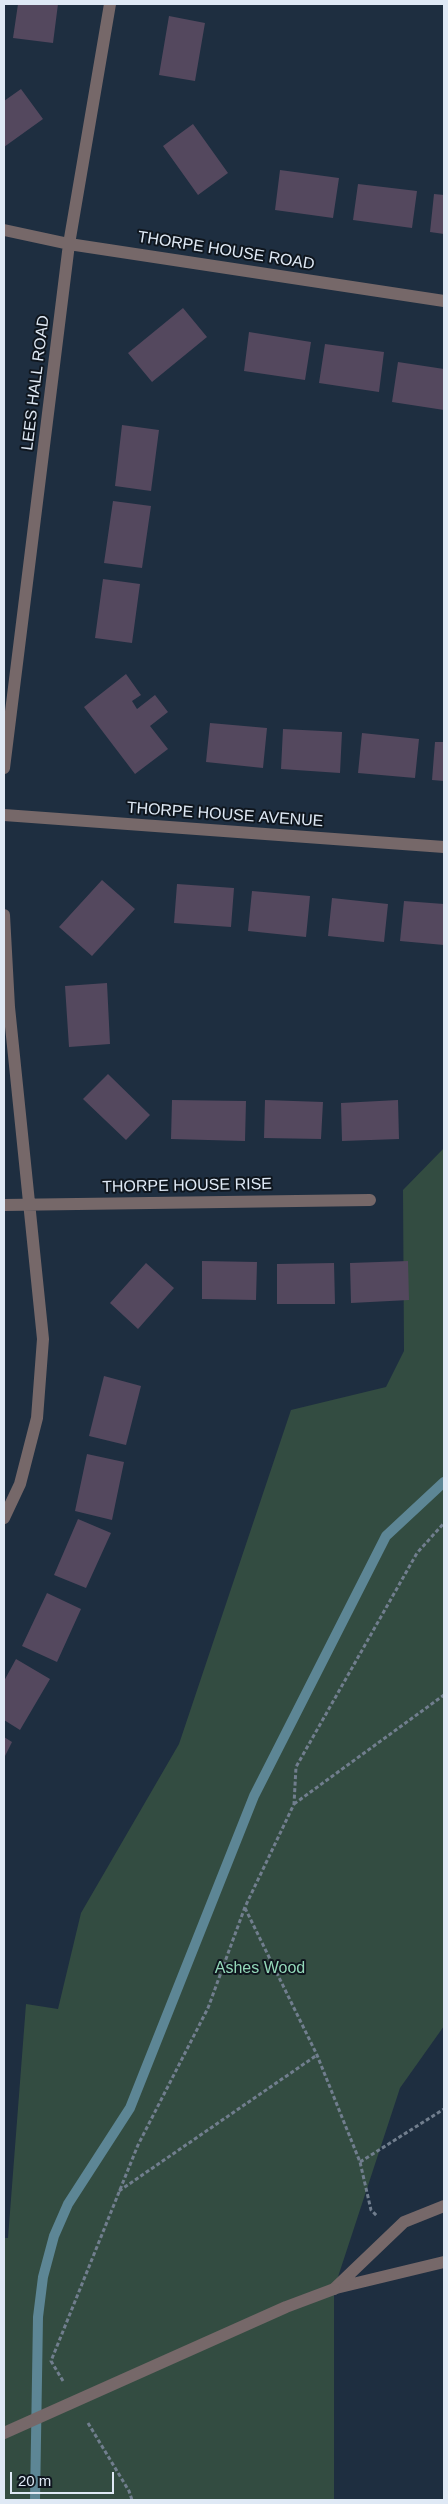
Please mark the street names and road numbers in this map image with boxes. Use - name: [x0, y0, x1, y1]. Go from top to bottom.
- street label: THORPE HOUSE ROAD: [136, 228, 316, 274]
- street label: LEES HALL ROAD: [18, 314, 54, 452]
- street label: THORPE HOUSE AVENUE: [126, 799, 324, 831]
- street label: THORPE HOUSE RISE: [102, 1175, 272, 1197]

